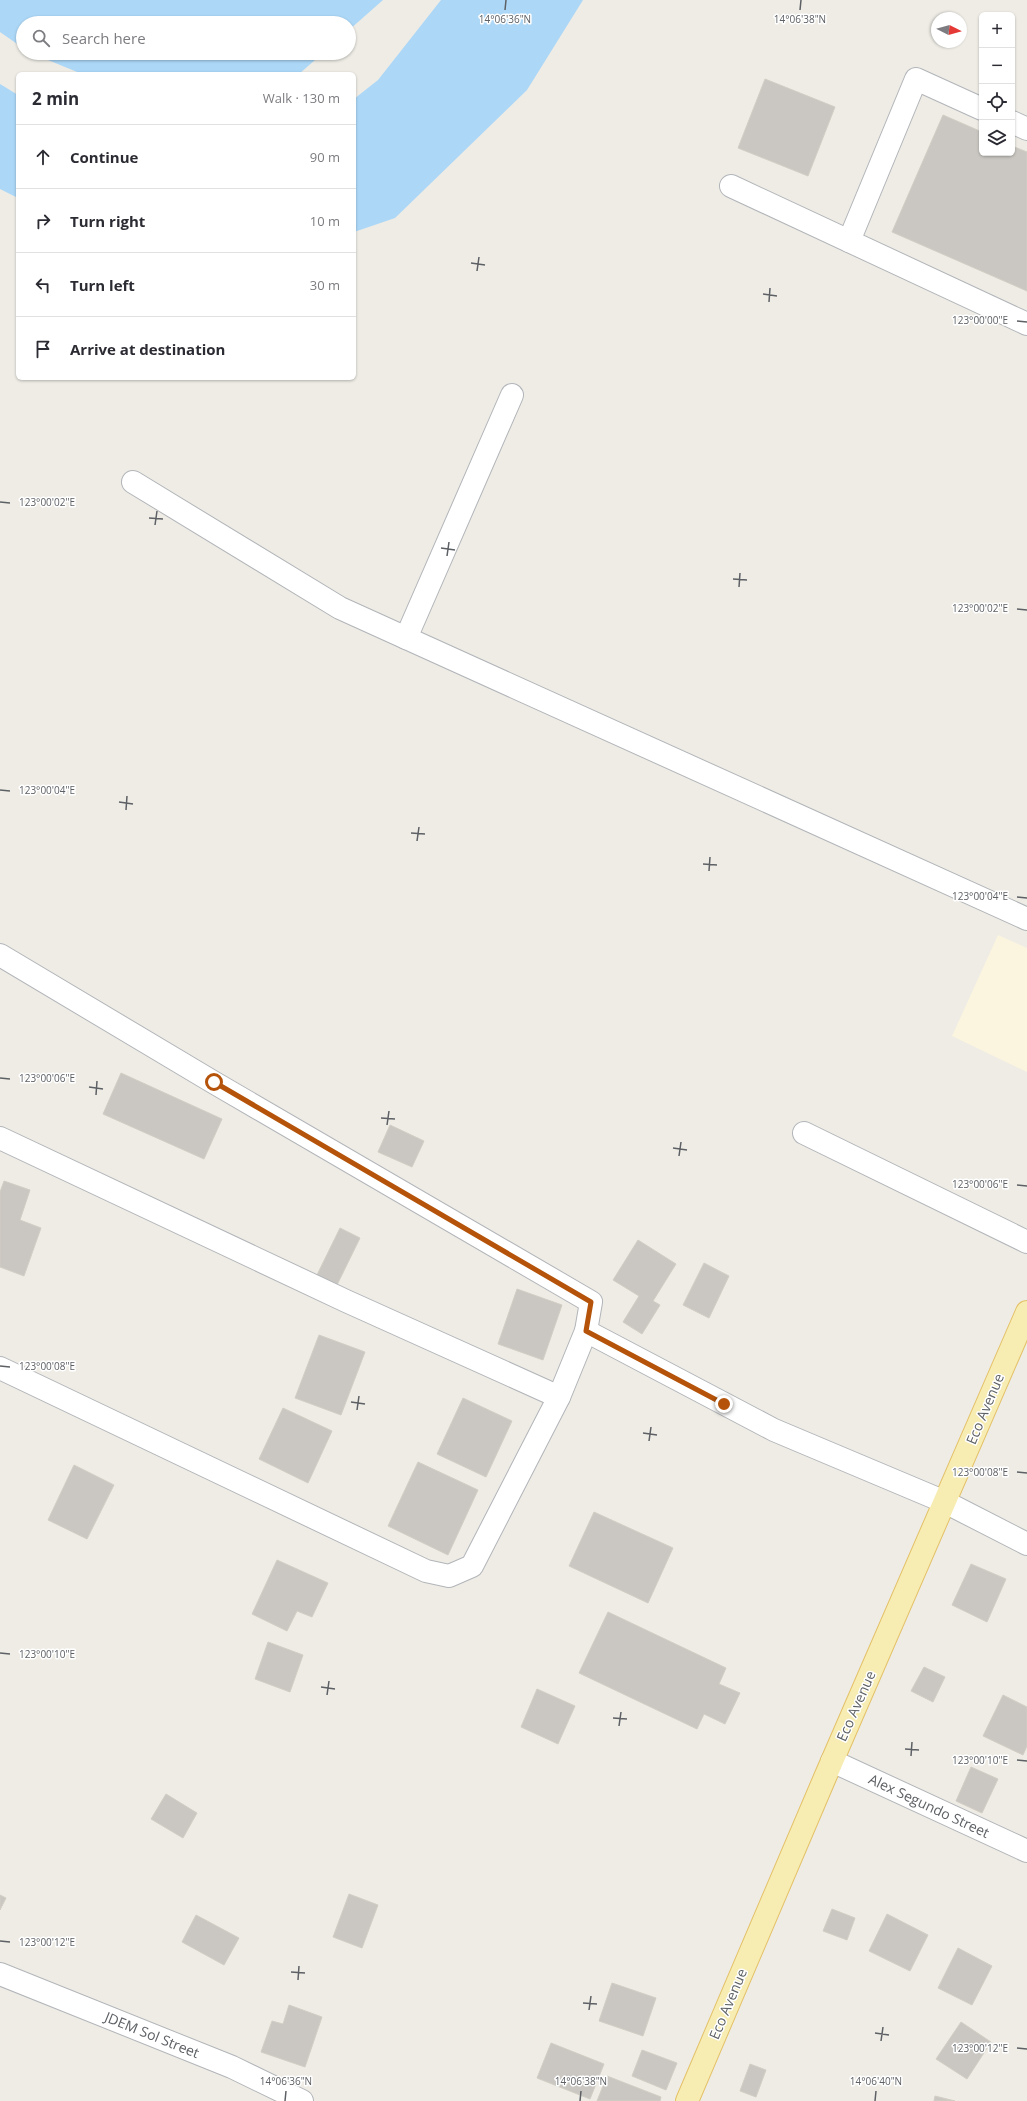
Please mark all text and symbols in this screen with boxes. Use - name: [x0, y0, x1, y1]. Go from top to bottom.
- text: 14°06'36"N: [479, 12, 531, 26]
- text: 14°06'38"N: [774, 12, 826, 26]
- north arrow: [931, 12, 967, 48]
- map controls: [979, 12, 1015, 156]
- button: +: [979, 12, 1015, 48]
- search box: [16, 16, 356, 60]
- icon: search: [30, 27, 52, 49]
- text: Search here: [62, 28, 146, 48]
- button: −: [979, 48, 1015, 84]
- button: locate: [979, 84, 1015, 120]
- text: 2 min: [32, 87, 79, 110]
- text: Walk · 130 m: [263, 89, 340, 107]
- button: layers: [979, 120, 1015, 156]
- icon: ahead: [32, 146, 54, 168]
- text: Continue: [70, 147, 138, 167]
- text: 90 m: [310, 148, 340, 166]
- icon: right: [32, 210, 54, 232]
- text: Turn right: [70, 211, 145, 231]
- text: 10 m: [310, 212, 340, 230]
- icon: left: [32, 274, 54, 296]
- text: Turn left: [70, 275, 135, 295]
- text: 30 m: [310, 276, 340, 294]
- text: 123°00'00"E: [952, 313, 1008, 327]
- icon: arrive: [32, 338, 54, 360]
- text: Arrive at destination: [70, 339, 225, 359]
- text: 123°00'02"E: [19, 495, 75, 509]
- text: 123°00'02"E: [952, 601, 1008, 615]
- text: 123°00'04"E: [19, 783, 75, 797]
- text: 123°00'04"E: [952, 889, 1008, 903]
- text: 123°00'06"E: [19, 1071, 75, 1085]
- route start: [205, 1073, 223, 1091]
- text: 123°00'06"E: [952, 1177, 1008, 1191]
- text: 123°00'08"E: [19, 1359, 75, 1373]
- street label: Eco Avenue: [961, 1370, 1008, 1447]
- route end: [715, 1395, 733, 1413]
- text: 123°00'08"E: [952, 1465, 1008, 1479]
- text: 123°00'10"E: [19, 1647, 75, 1661]
- street label: Eco Avenue: [832, 1667, 880, 1744]
- text: 123°00'10"E: [952, 1753, 1008, 1767]
- street label: Alex Segundo Street: [866, 1769, 993, 1842]
- text: 123°00'12"E: [19, 1935, 75, 1949]
- street label: Eco Avenue: [704, 1965, 751, 2042]
- street label: JDEM Sol Street: [100, 2006, 202, 2062]
- text: 123°00'12"E: [952, 2041, 1008, 2055]
- text: 14°06'36"N: [260, 2074, 312, 2088]
- text: 14°06'38"N: [555, 2074, 607, 2088]
- text: 14°06'40"N: [850, 2074, 902, 2088]

